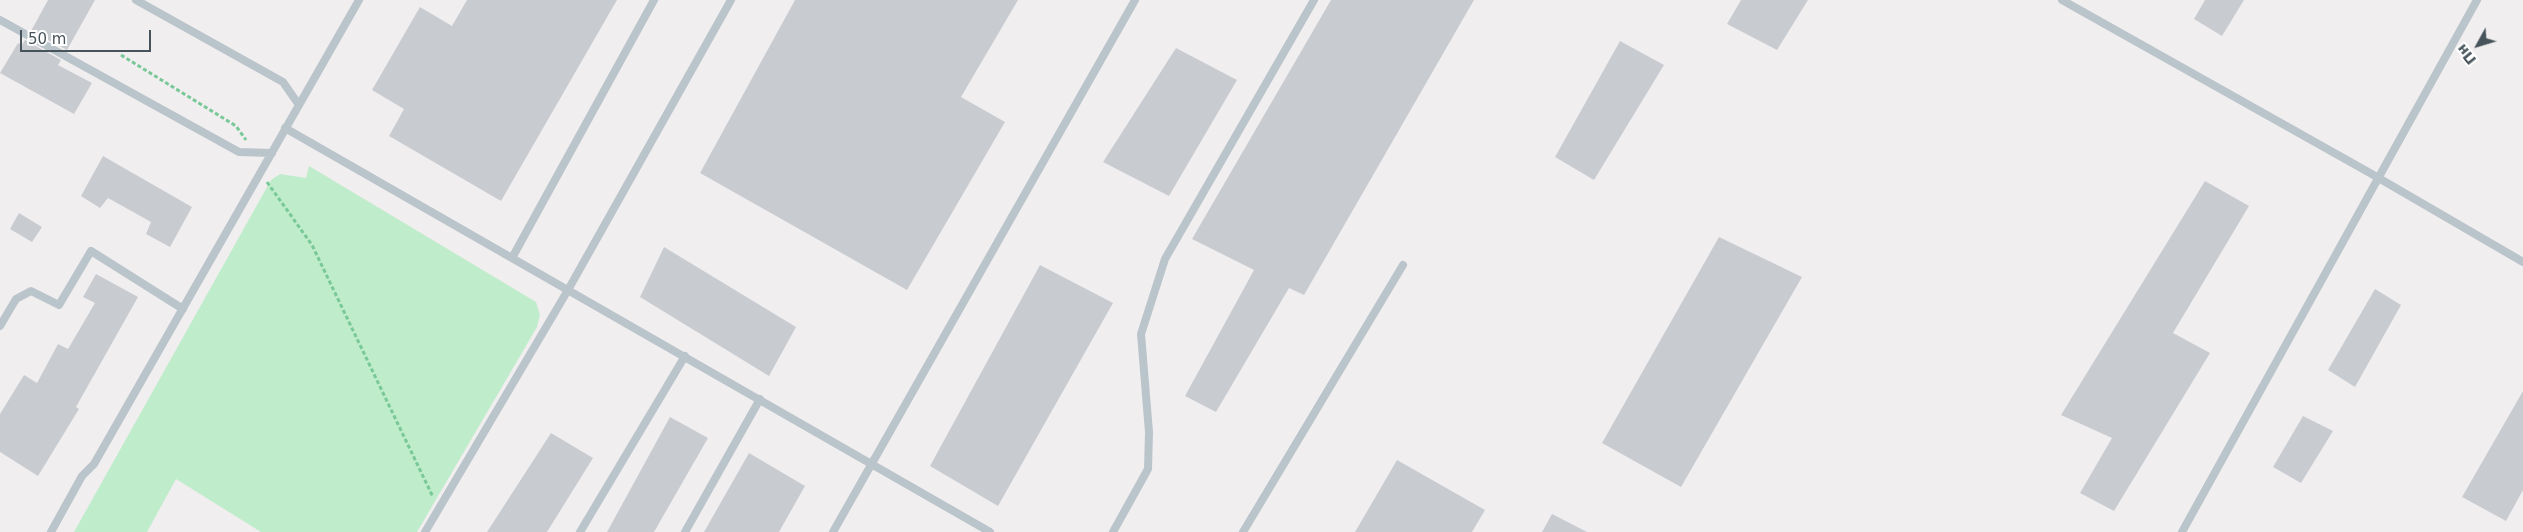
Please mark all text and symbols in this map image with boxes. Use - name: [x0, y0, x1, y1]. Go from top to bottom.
- scale bar: [22, 20, 154, 52]
- north arrow: [2453, 20, 2503, 70]
- text: 50 m: [28, 30, 66, 48]
- text: Пн: [2453, 41, 2479, 68]

